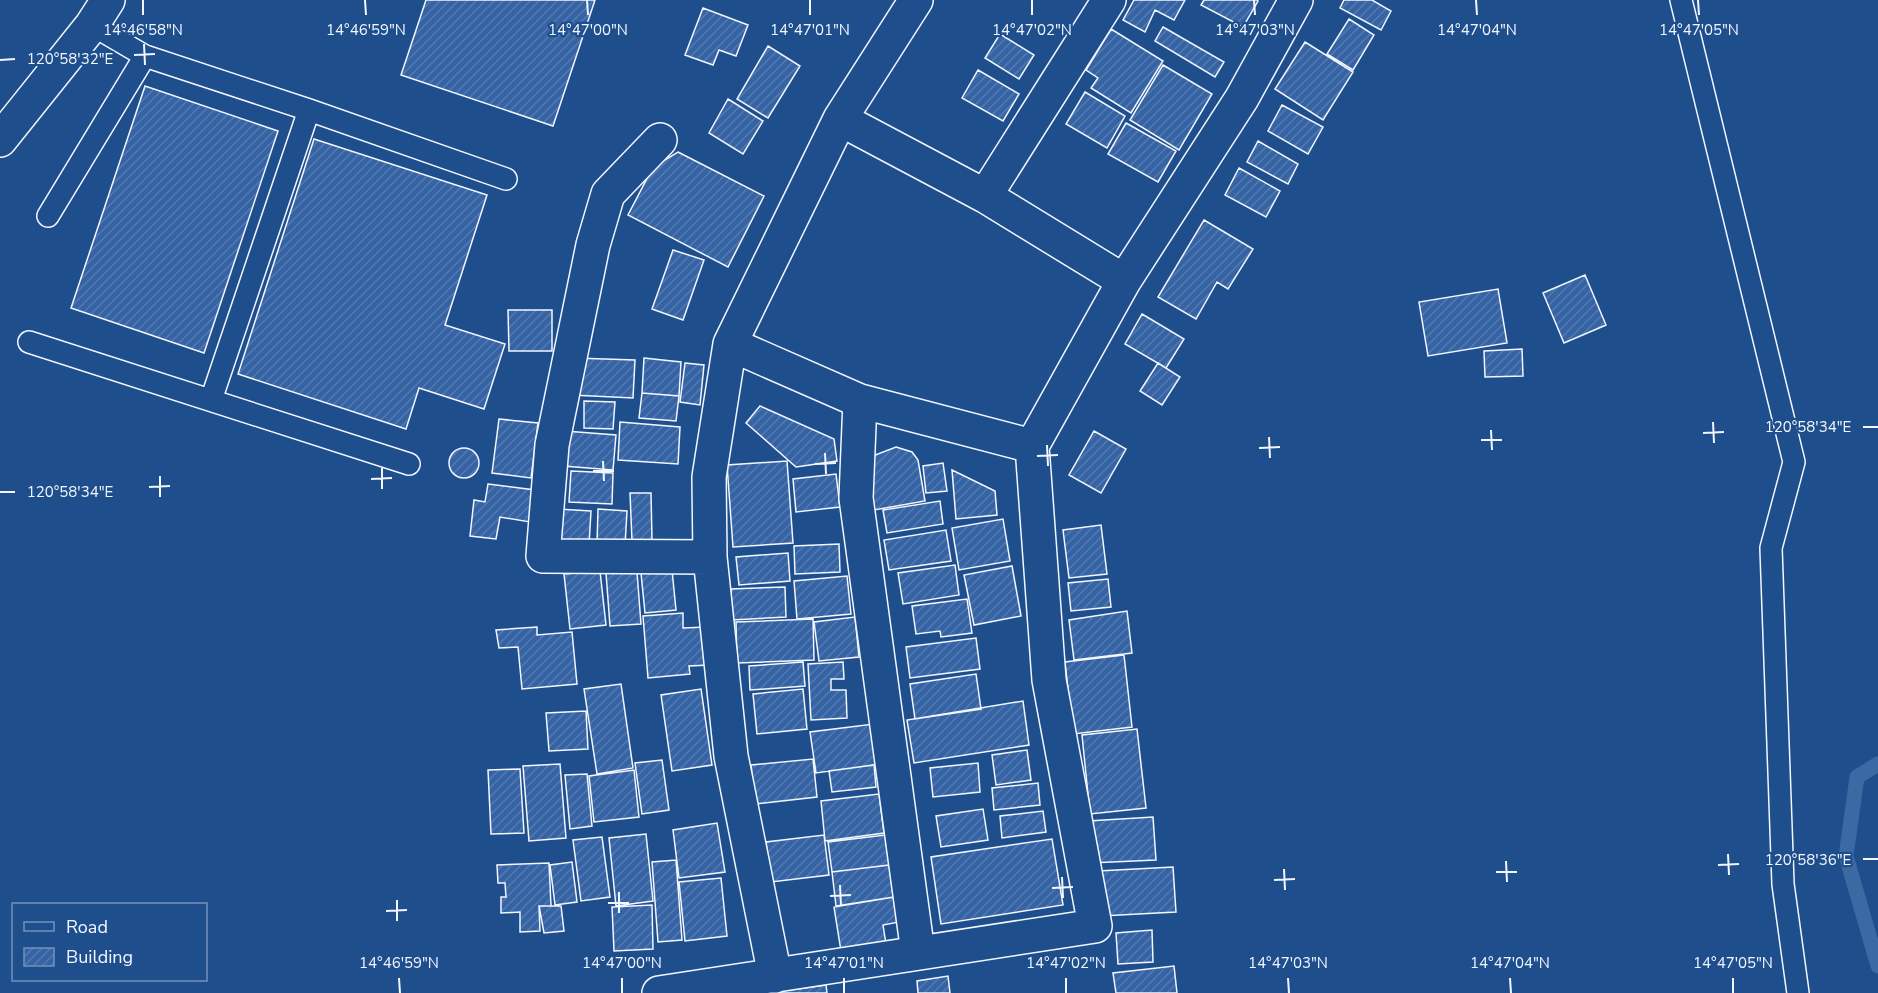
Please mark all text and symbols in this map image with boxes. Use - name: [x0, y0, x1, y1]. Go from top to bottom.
- text: 14°46'58"N: [103, 20, 183, 40]
- text: 14°46'59"N: [326, 20, 406, 40]
- text: 14°47'00"N: [548, 20, 628, 40]
- text: 14°47'01"N: [770, 20, 850, 40]
- text: 14°47'02"N: [992, 20, 1072, 40]
- text: 14°47'03"N: [1215, 20, 1295, 40]
- text: 14°47'04"N: [1437, 20, 1517, 40]
- text: 14°47'05"N: [1659, 20, 1739, 40]
- text: 120°58'32"E: [27, 49, 113, 69]
- text: 120°58'34"E: [1765, 417, 1851, 437]
- text: 120°58'34"E: [27, 482, 113, 502]
- text: 120°58'36"E: [1765, 850, 1851, 870]
- legend: [12, 903, 207, 981]
- text: Road: [66, 915, 108, 939]
- text: Building: [66, 945, 133, 969]
- text: 14°46'59"N: [359, 953, 439, 973]
- text: 14°47'00"N: [582, 953, 662, 973]
- text: 14°47'01"N: [804, 953, 884, 973]
- text: 14°47'02"N: [1026, 953, 1106, 973]
- text: 14°47'03"N: [1248, 953, 1328, 973]
- text: 14°47'04"N: [1470, 953, 1550, 973]
- text: 14°47'05"N: [1693, 953, 1773, 973]

